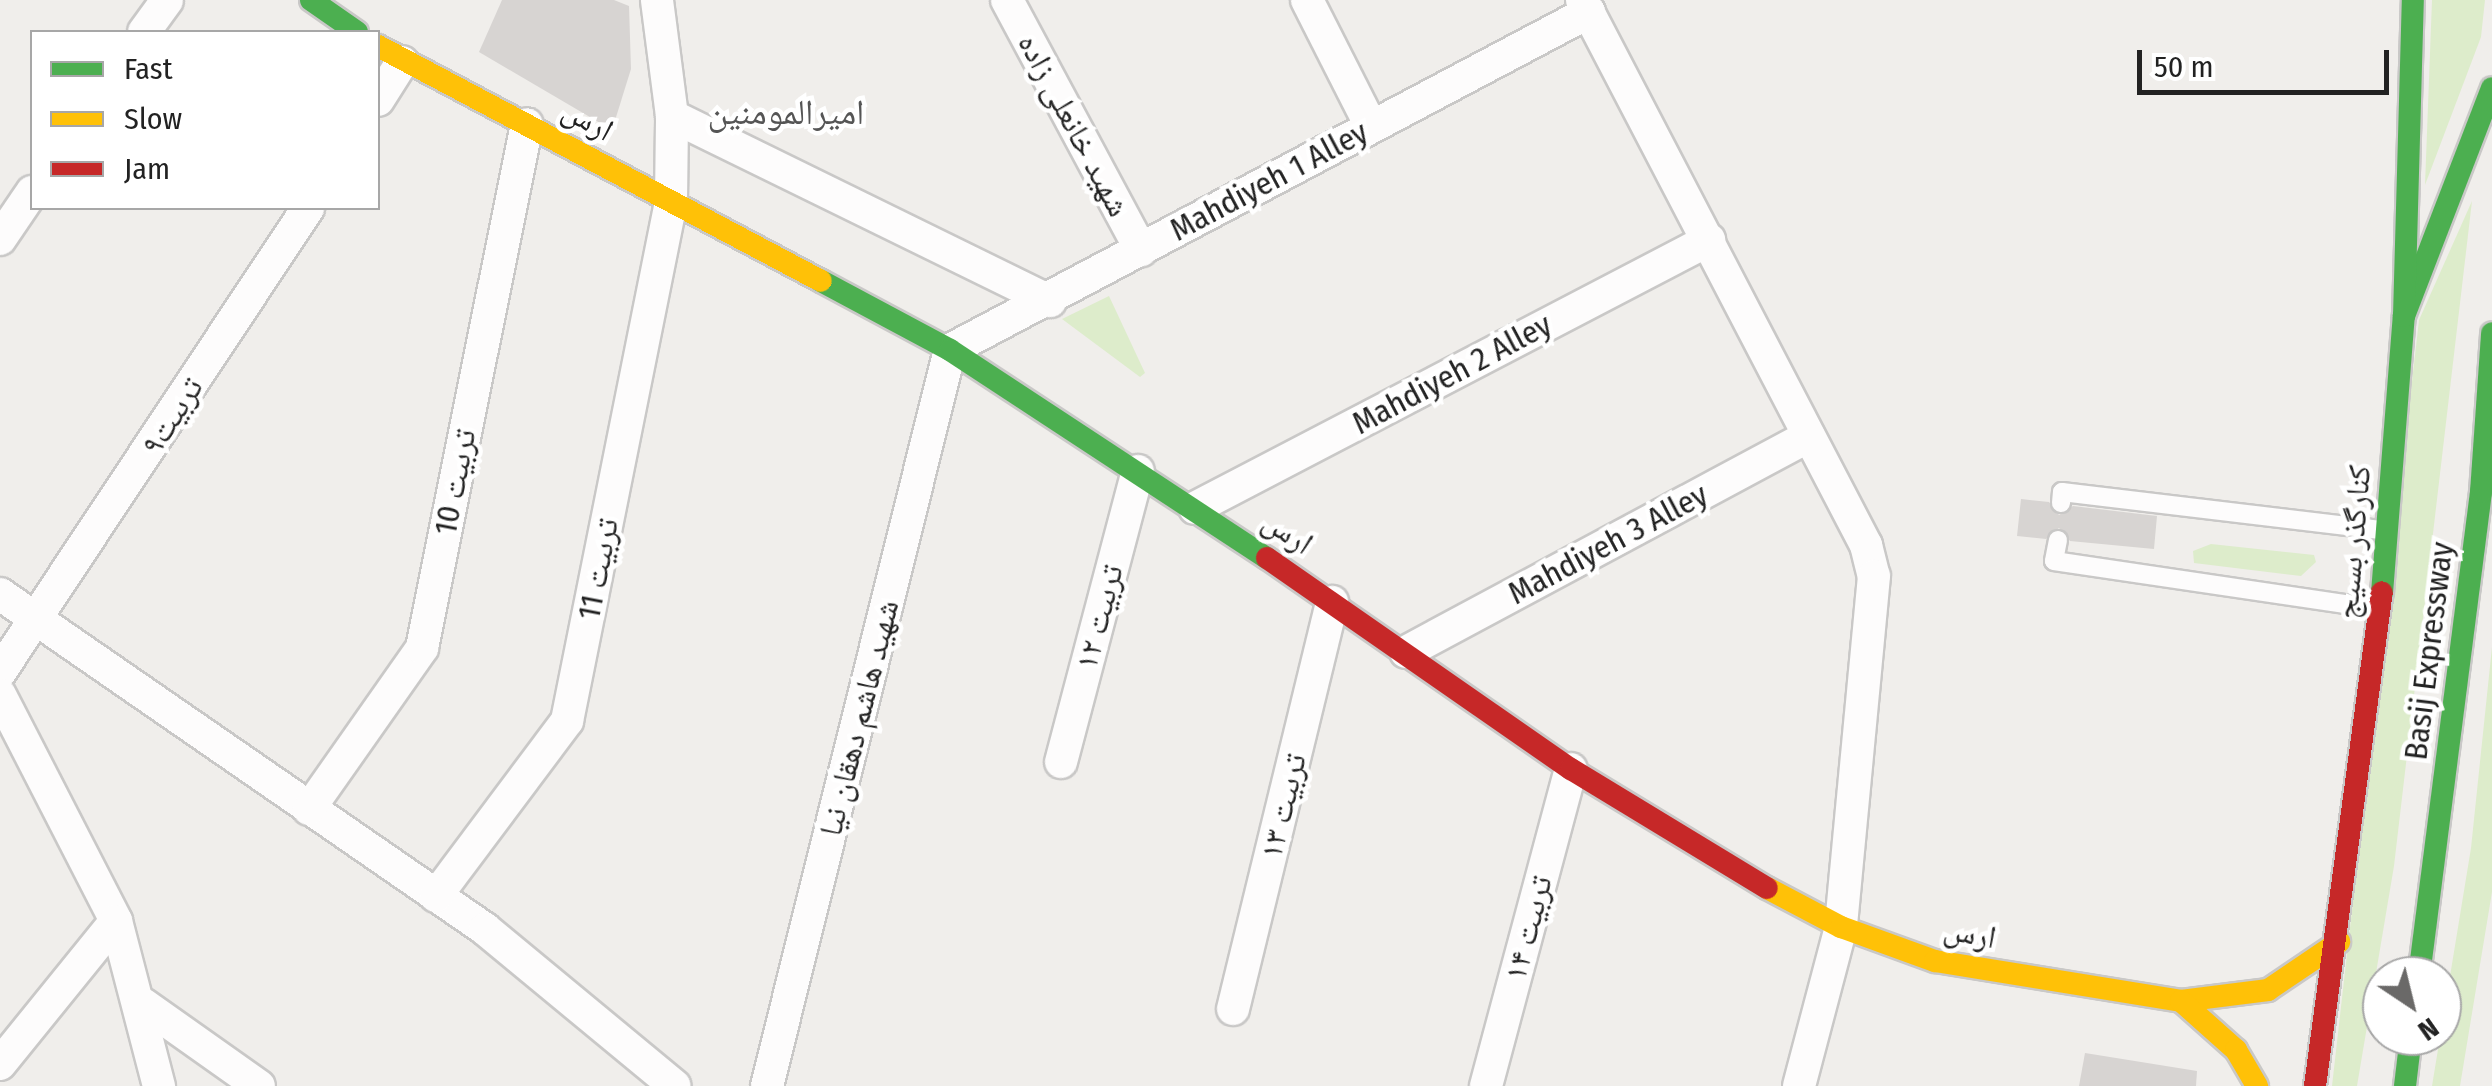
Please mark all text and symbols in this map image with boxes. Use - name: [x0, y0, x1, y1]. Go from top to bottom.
- street label: شهید خانعلی زاده: [1010, 27, 1138, 223]
- legend: [30, 30, 380, 210]
- scale bar: [2142, 30, 2394, 92]
- text: 50 m: [2154, 49, 2214, 85]
- text: Fast: [124, 51, 172, 87]
- street label: ارس: [556, 91, 620, 149]
- district label: امیرالمومنین: [708, 91, 864, 133]
- text: Slow: [124, 101, 182, 137]
- street label: Mahdiyeh 1 Alley: [1164, 113, 1374, 249]
- text: Jam: [124, 151, 170, 187]
- street label: Mahdiyeh 2 Alley: [1346, 305, 1558, 443]
- street label: تربیت۹: [133, 370, 211, 462]
- street label: تربیت 10: [426, 426, 484, 538]
- street label: کنارگذر بسیج: [2327, 464, 2379, 620]
- street label: Mahdiyeh 3 Alley: [1502, 475, 1714, 613]
- street label: ارس: [1256, 501, 1320, 563]
- street label: تربیت 11: [569, 515, 627, 623]
- street label: Basij Expressway: [2397, 540, 2461, 762]
- street label: تربیت ۱۲: [1067, 561, 1131, 673]
- street label: شهید هاشم دهقان نیا: [811, 596, 907, 840]
- street label: تربیت ۱۳: [1251, 750, 1315, 862]
- street label: تربیت ۱۴: [1496, 872, 1560, 984]
- street label: ارس: [1941, 909, 1999, 957]
- north arrow: [2362, 956, 2462, 1056]
- text: N: [2412, 1011, 2445, 1048]

